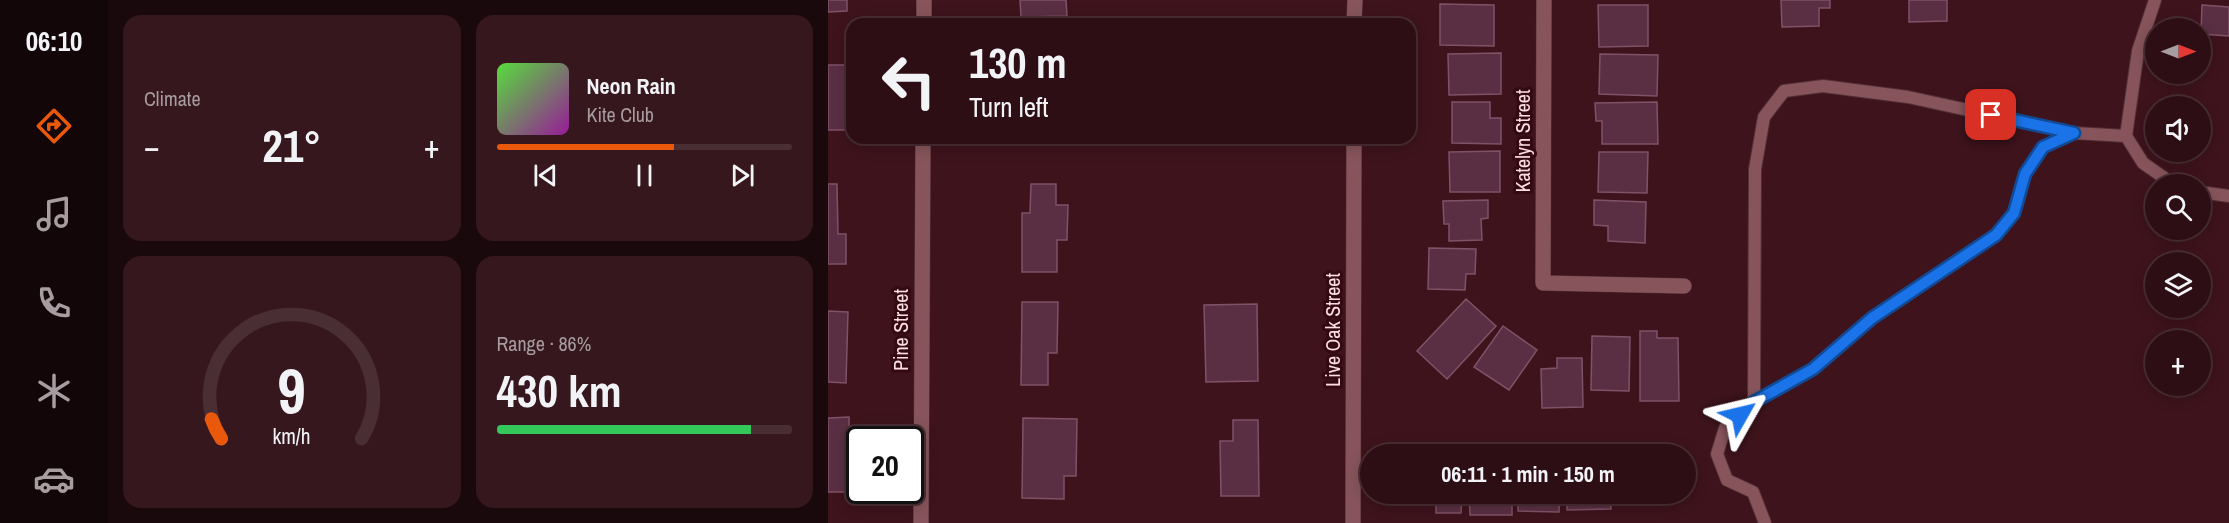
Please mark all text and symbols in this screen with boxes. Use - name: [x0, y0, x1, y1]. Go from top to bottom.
- north arrow: [2145, 18, 2211, 84]
- map controls: [2145, 18, 2211, 396]
- text: 06:10: [26, 23, 82, 59]
- text: 130 m: [969, 35, 1067, 91]
- icon: left: [870, 42, 948, 120]
- text: Neon Rain: [587, 71, 676, 101]
- text: Climate: [144, 85, 201, 112]
- text: Turn left: [969, 89, 1048, 125]
- street label: Katelyn Street: [1509, 89, 1536, 193]
- pin: [1965, 89, 2016, 140]
- button: sound: [2145, 96, 2211, 162]
- icon: arrive: [1974, 98, 2007, 131]
- text: Kite Club: [587, 101, 654, 128]
- icon: directions: [33, 105, 75, 147]
- text: 21°: [262, 115, 321, 176]
- text: −: [144, 124, 160, 168]
- text: +: [424, 124, 439, 168]
- icon: previous: [529, 159, 562, 192]
- icon: pause: [628, 159, 661, 192]
- icon: next: [726, 159, 759, 192]
- button: search: [2145, 174, 2211, 240]
- icon: music: [33, 193, 75, 235]
- button: layers: [2145, 252, 2211, 318]
- street label: Live Oak Street: [1319, 273, 1346, 387]
- icon: phone: [33, 282, 75, 324]
- street label: Pine Street: [887, 289, 914, 371]
- text: Range · 86%: [497, 330, 591, 357]
- button: +: [2145, 330, 2211, 396]
- text: 9: [278, 348, 306, 432]
- text: 430 km: [497, 360, 622, 421]
- icon: climate: [33, 370, 75, 412]
- position arrow: [1708, 383, 1772, 447]
- text: km/h: [273, 422, 311, 451]
- speed limit sign: 20: [846, 426, 924, 504]
- icon: car: [33, 458, 75, 500]
- text: 06:11 · 1 min · 150 m: [1441, 459, 1615, 489]

